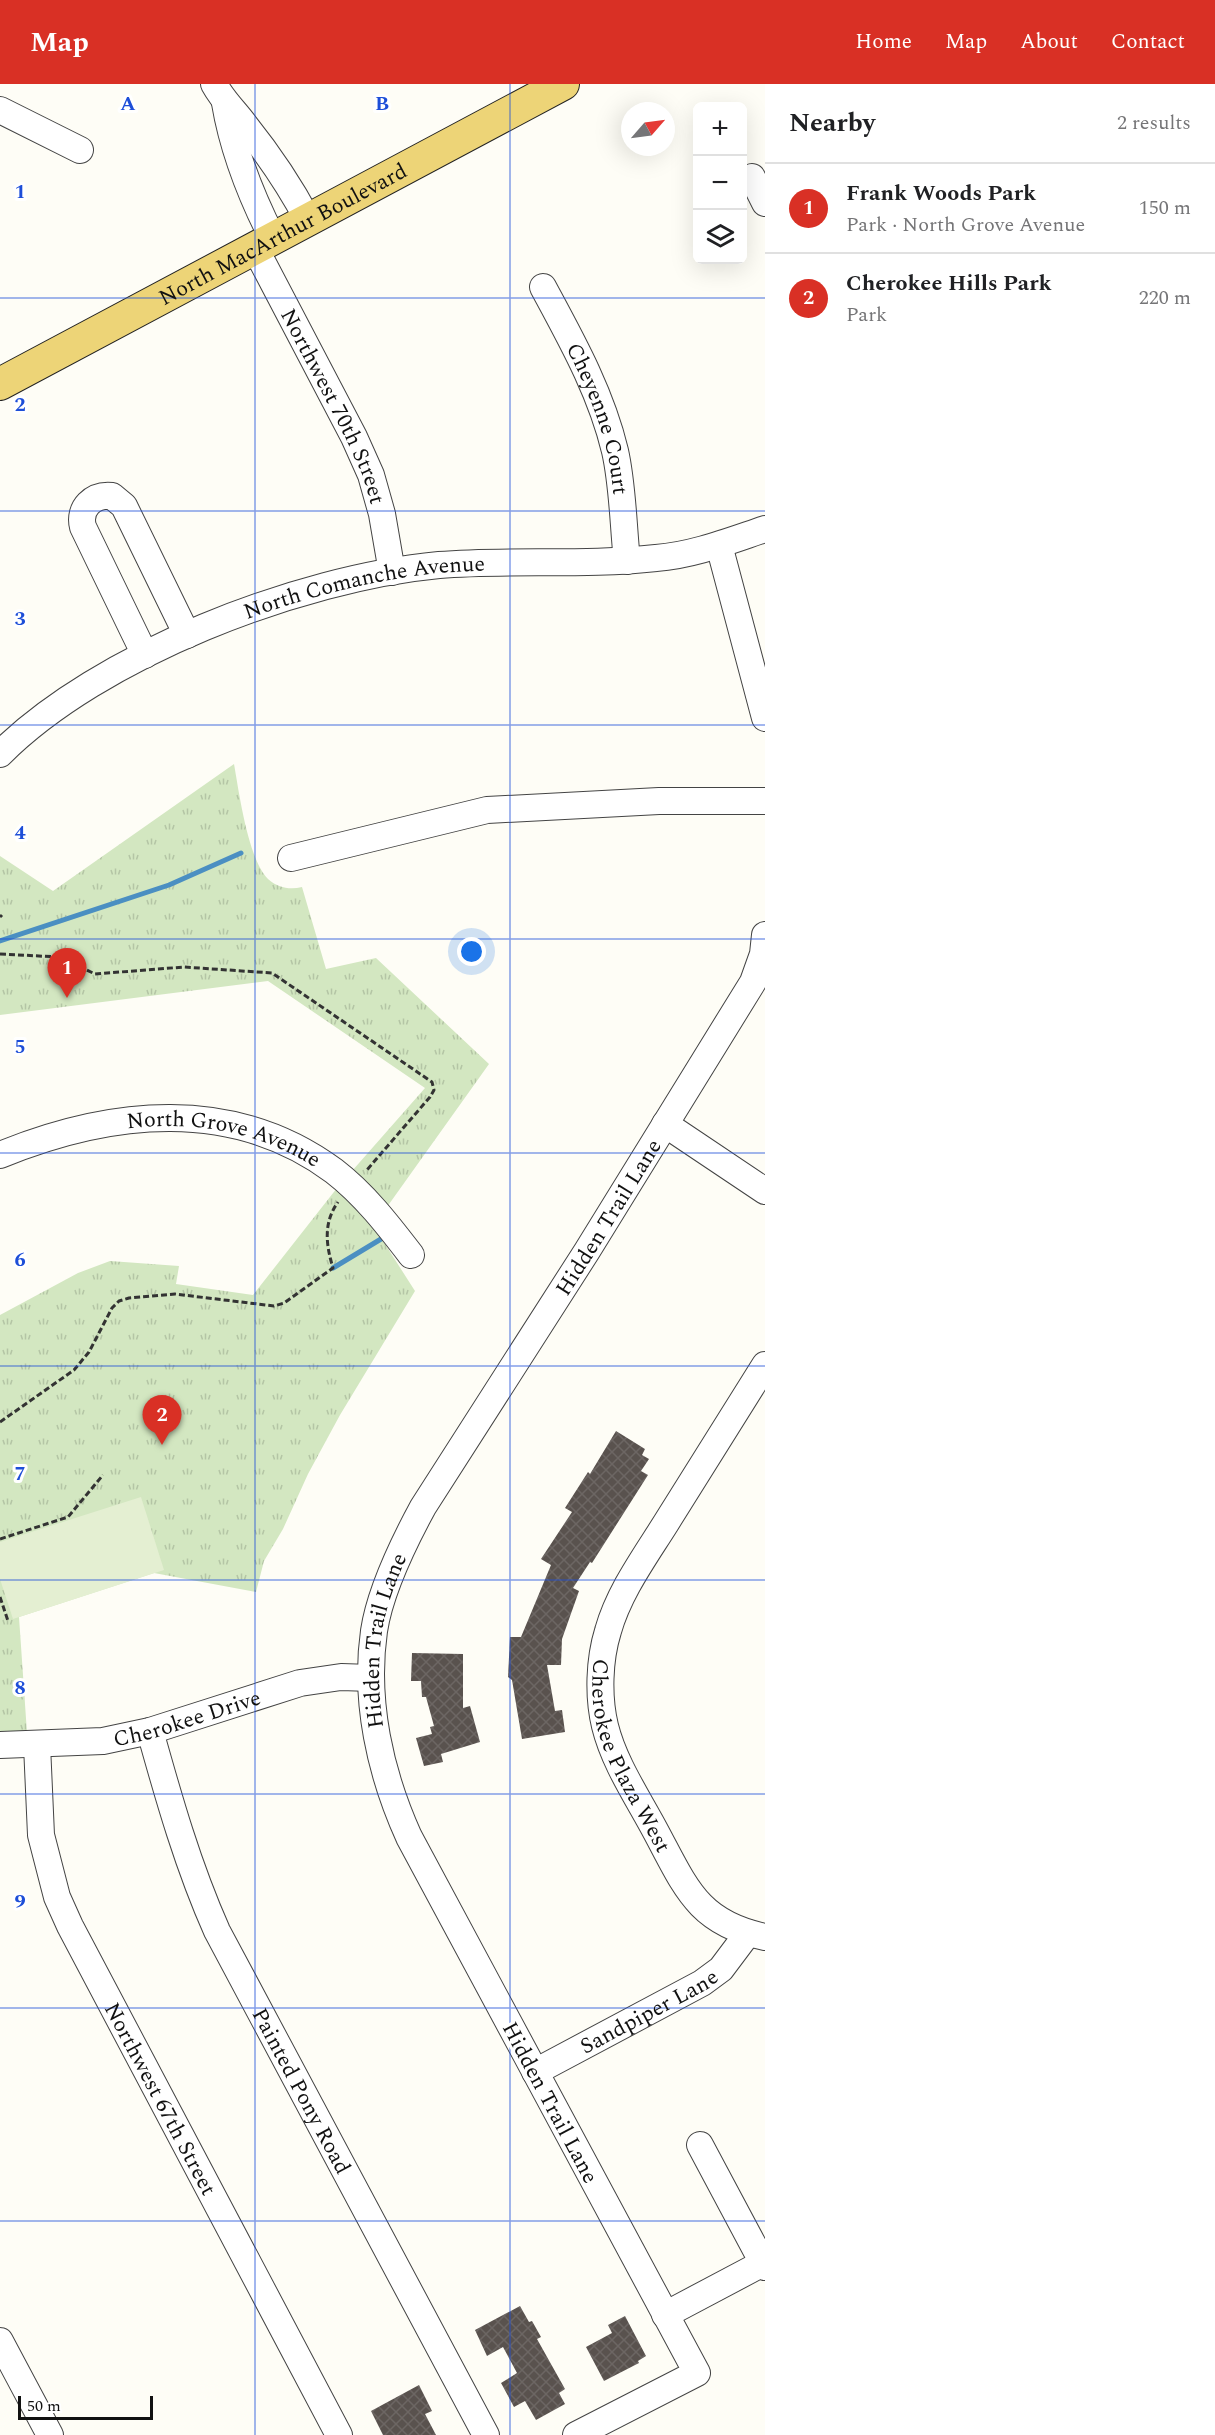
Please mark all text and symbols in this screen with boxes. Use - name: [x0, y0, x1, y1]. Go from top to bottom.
- text: Map: [30, 21, 89, 64]
- text: Home: [855, 26, 912, 58]
- text: Map: [945, 26, 987, 58]
- text: About: [1020, 26, 1078, 58]
- text: Contact: [1111, 26, 1185, 58]
- text: A: [120, 89, 136, 119]
- text: B: [375, 89, 389, 119]
- north arrow: [621, 102, 675, 156]
- map controls: [693, 102, 747, 264]
- button: +: [693, 102, 747, 156]
- text: Nearby: [789, 103, 875, 143]
- text: 2 results: [1117, 108, 1191, 138]
- street label: North MacArthur Boulevard: [153, 155, 413, 315]
- button: −: [693, 156, 747, 210]
- text: 1: [14, 177, 26, 207]
- text: Frank Woods Park: [846, 177, 1036, 210]
- text: 1: [803, 193, 814, 223]
- text: 150 m: [1139, 193, 1191, 223]
- button: layers: [693, 210, 747, 264]
- text: Park · North Grove Avenue: [846, 210, 1085, 240]
- text: Cherokee Hills Park: [846, 267, 1052, 300]
- text: 2: [803, 283, 814, 313]
- text: 220 m: [1139, 283, 1191, 313]
- text: Park: [846, 300, 887, 330]
- street label: Northwest 70th Street: [271, 303, 393, 508]
- street label: Cheyenne Court: [557, 337, 637, 496]
- text: 2: [14, 390, 26, 420]
- street label: North Comanche Avenue: [239, 548, 485, 629]
- text: 3: [14, 604, 26, 634]
- text: 4: [14, 818, 26, 848]
- your location: [457, 937, 486, 966]
- pin: 1: [48, 948, 86, 998]
- text: 5: [14, 1032, 26, 1062]
- street label: North Grove Avenue: [125, 1103, 327, 1176]
- street label: Hidden Trail Lane: [548, 1133, 670, 1303]
- text: 6: [14, 1245, 26, 1275]
- pin: 2: [142, 1396, 182, 1445]
- text: 7: [14, 1459, 26, 1489]
- street label: Hidden Trail Lane: [356, 1548, 416, 1730]
- street label: Cherokee Plaza West: [582, 1657, 679, 1859]
- text: 8: [14, 1673, 26, 1703]
- street label: Cherokee Drive: [110, 1682, 265, 1756]
- text: 9: [14, 1887, 26, 1917]
- street label: Sandpiper Lane: [574, 1961, 726, 2063]
- street label: Northwest 67th Street: [95, 1997, 225, 2202]
- street label: Painted Pony Road: [243, 2002, 359, 2180]
- street label: Hidden Trail Lane: [493, 2016, 606, 2190]
- scale bar: [18, 2393, 153, 2420]
- text: 50 m: [27, 2394, 61, 2418]

